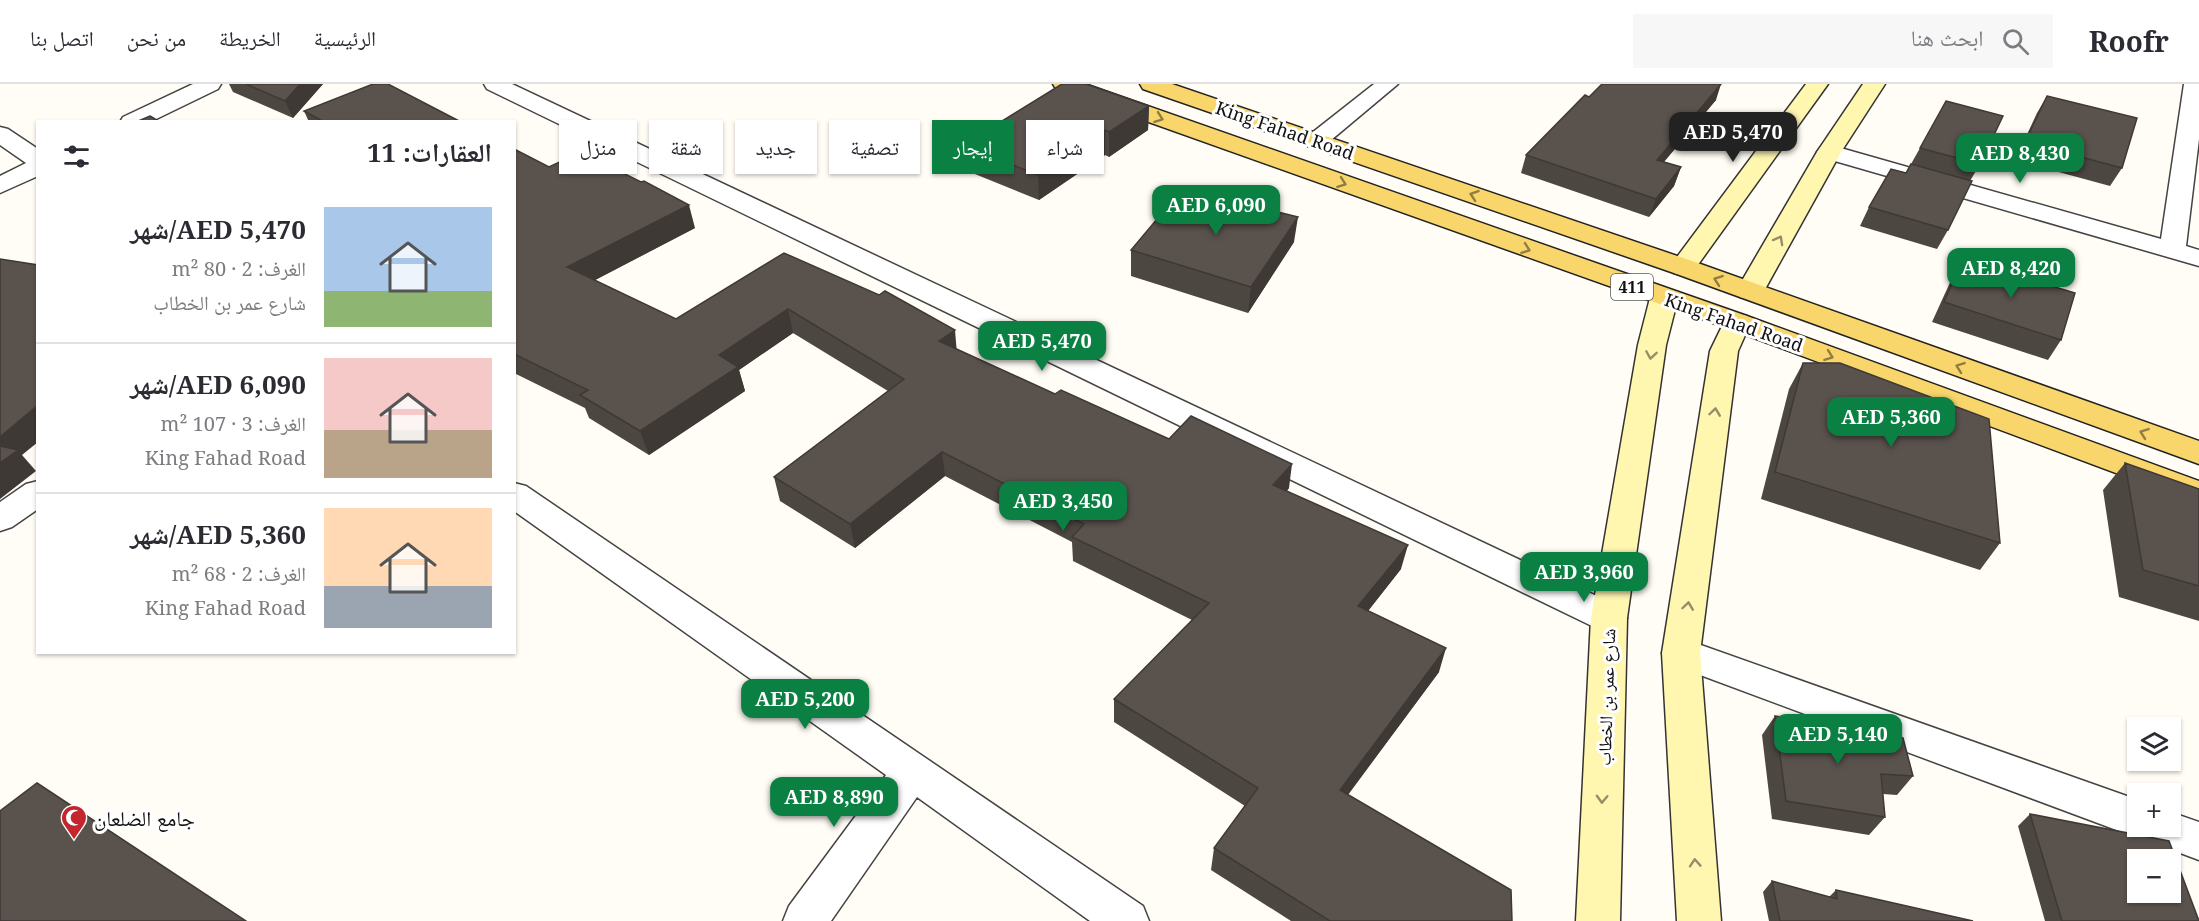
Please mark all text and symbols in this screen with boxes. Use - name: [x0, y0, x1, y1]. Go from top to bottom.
- search box: [1633, 14, 2053, 68]
- text: ابحث هنا: [1911, 22, 1984, 52]
- text: Roofr: [2089, 22, 2169, 60]
- text: اتصل بنا: [30, 24, 94, 52]
- text: من نحن: [127, 24, 186, 52]
- text: الخريطة: [219, 24, 281, 52]
- text: الرئيسية: [314, 24, 376, 52]
- icon: search: [1999, 25, 2032, 58]
- street label: King Fahad Road: [1213, 95, 1357, 165]
- one-way arrow: [1153, 110, 1164, 123]
- pin: AED 5,470: [1664, 112, 1802, 163]
- text: AED 5,470: [1683, 118, 1783, 145]
- chip: منزل: [559, 120, 637, 174]
- chip: شقة: [649, 120, 723, 174]
- chip: جديد: [735, 120, 817, 174]
- chip: تصفية: [829, 120, 920, 174]
- chip: إيجار: [932, 120, 1014, 174]
- chip: شراء: [1026, 120, 1104, 174]
- pin: AED 8,430: [1951, 133, 2089, 184]
- text: العقارات: 11: [367, 134, 492, 170]
- text: AED 8,430: [1970, 139, 2070, 166]
- icon: filters: [60, 140, 93, 173]
- one-way arrow: [1337, 176, 1347, 189]
- pin: AED 6,090: [1147, 185, 1285, 236]
- one-way arrow: [1469, 190, 1480, 203]
- text: AED 6,090: [1166, 191, 1266, 218]
- text: AED 5,470/شهر: [130, 211, 306, 247]
- icon: home: [372, 231, 444, 303]
- one-way arrow: [1772, 236, 1783, 246]
- one-way arrow: [1520, 241, 1531, 254]
- pin: AED 8,420: [1942, 248, 2080, 299]
- text: AED 8,420: [1961, 254, 2061, 281]
- text: الغرف: 2 · 80 m²: [172, 255, 306, 282]
- road number: 411: [1611, 274, 1653, 300]
- one-way arrow: [1713, 274, 1724, 287]
- street label: King Fahad Road: [1662, 287, 1806, 357]
- text: شارع عمر بن الخطاب: [153, 289, 306, 316]
- pin: AED 5,470: [973, 321, 1111, 372]
- text: AED 5,470: [992, 327, 1092, 354]
- one-way arrow: [1823, 348, 1834, 361]
- one-way arrow: [1645, 350, 1657, 360]
- one-way arrow: [1956, 362, 1967, 374]
- text: AED 6,090/شهر: [130, 366, 306, 402]
- icon: home: [372, 382, 444, 454]
- pin: AED 5,360: [1822, 397, 1960, 448]
- text: AED 5,360: [1841, 403, 1941, 430]
- one-way arrow: [1709, 408, 1721, 417]
- text: الغرف: 3 · 107 m²: [161, 410, 306, 437]
- one-way arrow: [2139, 428, 2150, 440]
- text: King Fahad Road: [145, 444, 306, 471]
- pin: AED 3,450: [994, 481, 1132, 532]
- text: AED 3,450: [1013, 487, 1113, 514]
- text: AED 5,360/شهر: [130, 516, 306, 552]
- icon: home: [372, 532, 444, 604]
- pin: AED 3,960: [1515, 552, 1653, 603]
- text: AED 3,960: [1534, 558, 1634, 585]
- text: الغرف: 2 · 68 m²: [172, 560, 306, 587]
- text: King Fahad Road: [145, 594, 306, 621]
- one-way arrow: [1681, 601, 1694, 610]
- street label: شارع عمر بن الخطاب: [1592, 628, 1620, 766]
- pin: AED 5,200: [736, 679, 874, 730]
- text: AED 5,200: [755, 685, 855, 712]
- pin: AED 5,140: [1769, 714, 1907, 765]
- map controls: [2127, 717, 2181, 903]
- button: layers: [2127, 717, 2181, 771]
- text: AED 5,140: [1788, 720, 1888, 747]
- pin: AED 8,890: [765, 777, 903, 828]
- text: AED 8,890: [784, 783, 884, 810]
- button: +: [2127, 783, 2181, 837]
- one-way arrow: [1596, 794, 1609, 803]
- mosque icon: جامع الضلعان: [59, 803, 89, 841]
- place label: جامع الضلعان: [94, 804, 195, 832]
- button: −: [2127, 849, 2181, 903]
- one-way arrow: [1689, 858, 1702, 867]

